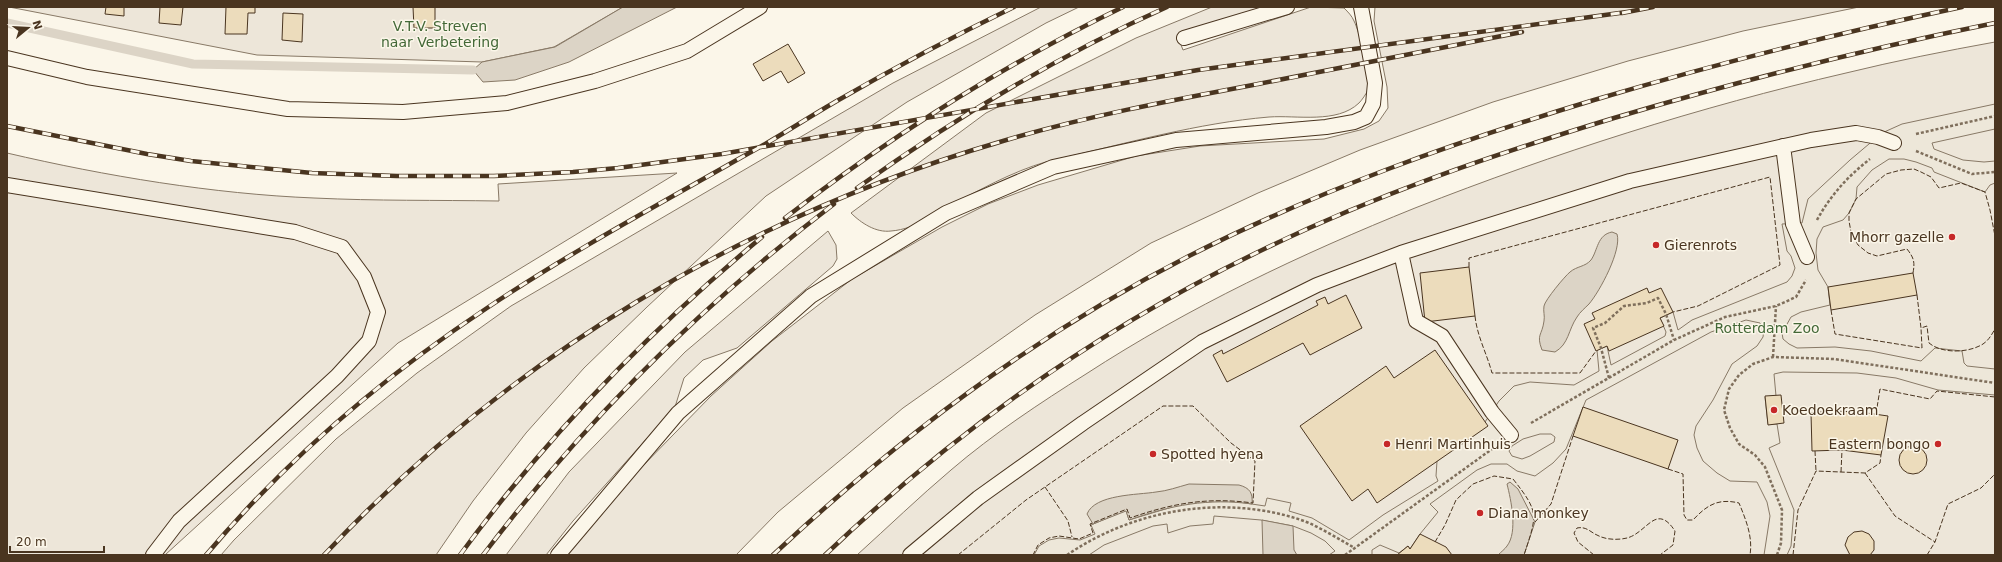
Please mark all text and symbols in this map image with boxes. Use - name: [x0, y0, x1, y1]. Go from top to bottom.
- north arrow: [8, 8, 48, 48]
- park label: V.T.V. Streven naar Verbetering: [381, 18, 499, 50]
- text: N: [29, 19, 45, 31]
- place label: Mhorr gazelle: [1849, 229, 1944, 245]
- marker: Mhorr gazelle: [1947, 232, 1957, 242]
- place label: Gierenrots: [1664, 237, 1737, 253]
- marker: Gierenrots: [1651, 240, 1661, 250]
- park label: Rotterdam Zoo: [1714, 320, 1820, 336]
- place label: Koedoekraam: [1782, 402, 1878, 418]
- marker: Koedoekraam: [1769, 405, 1779, 415]
- place label: Henri Martinhuis: [1395, 436, 1511, 452]
- place label: Eastern bongo: [1829, 436, 1930, 452]
- marker: Henri Martinhuis: [1382, 439, 1392, 449]
- marker: Eastern bongo: [1933, 439, 1943, 449]
- place label: Spotted hyena: [1161, 446, 1264, 462]
- marker: Spotted hyena: [1148, 449, 1158, 459]
- place label: Diana monkey: [1488, 505, 1589, 521]
- marker: Diana monkey: [1475, 508, 1485, 518]
- scale bar: [10, 528, 104, 554]
- text: 20 m: [16, 535, 47, 549]

